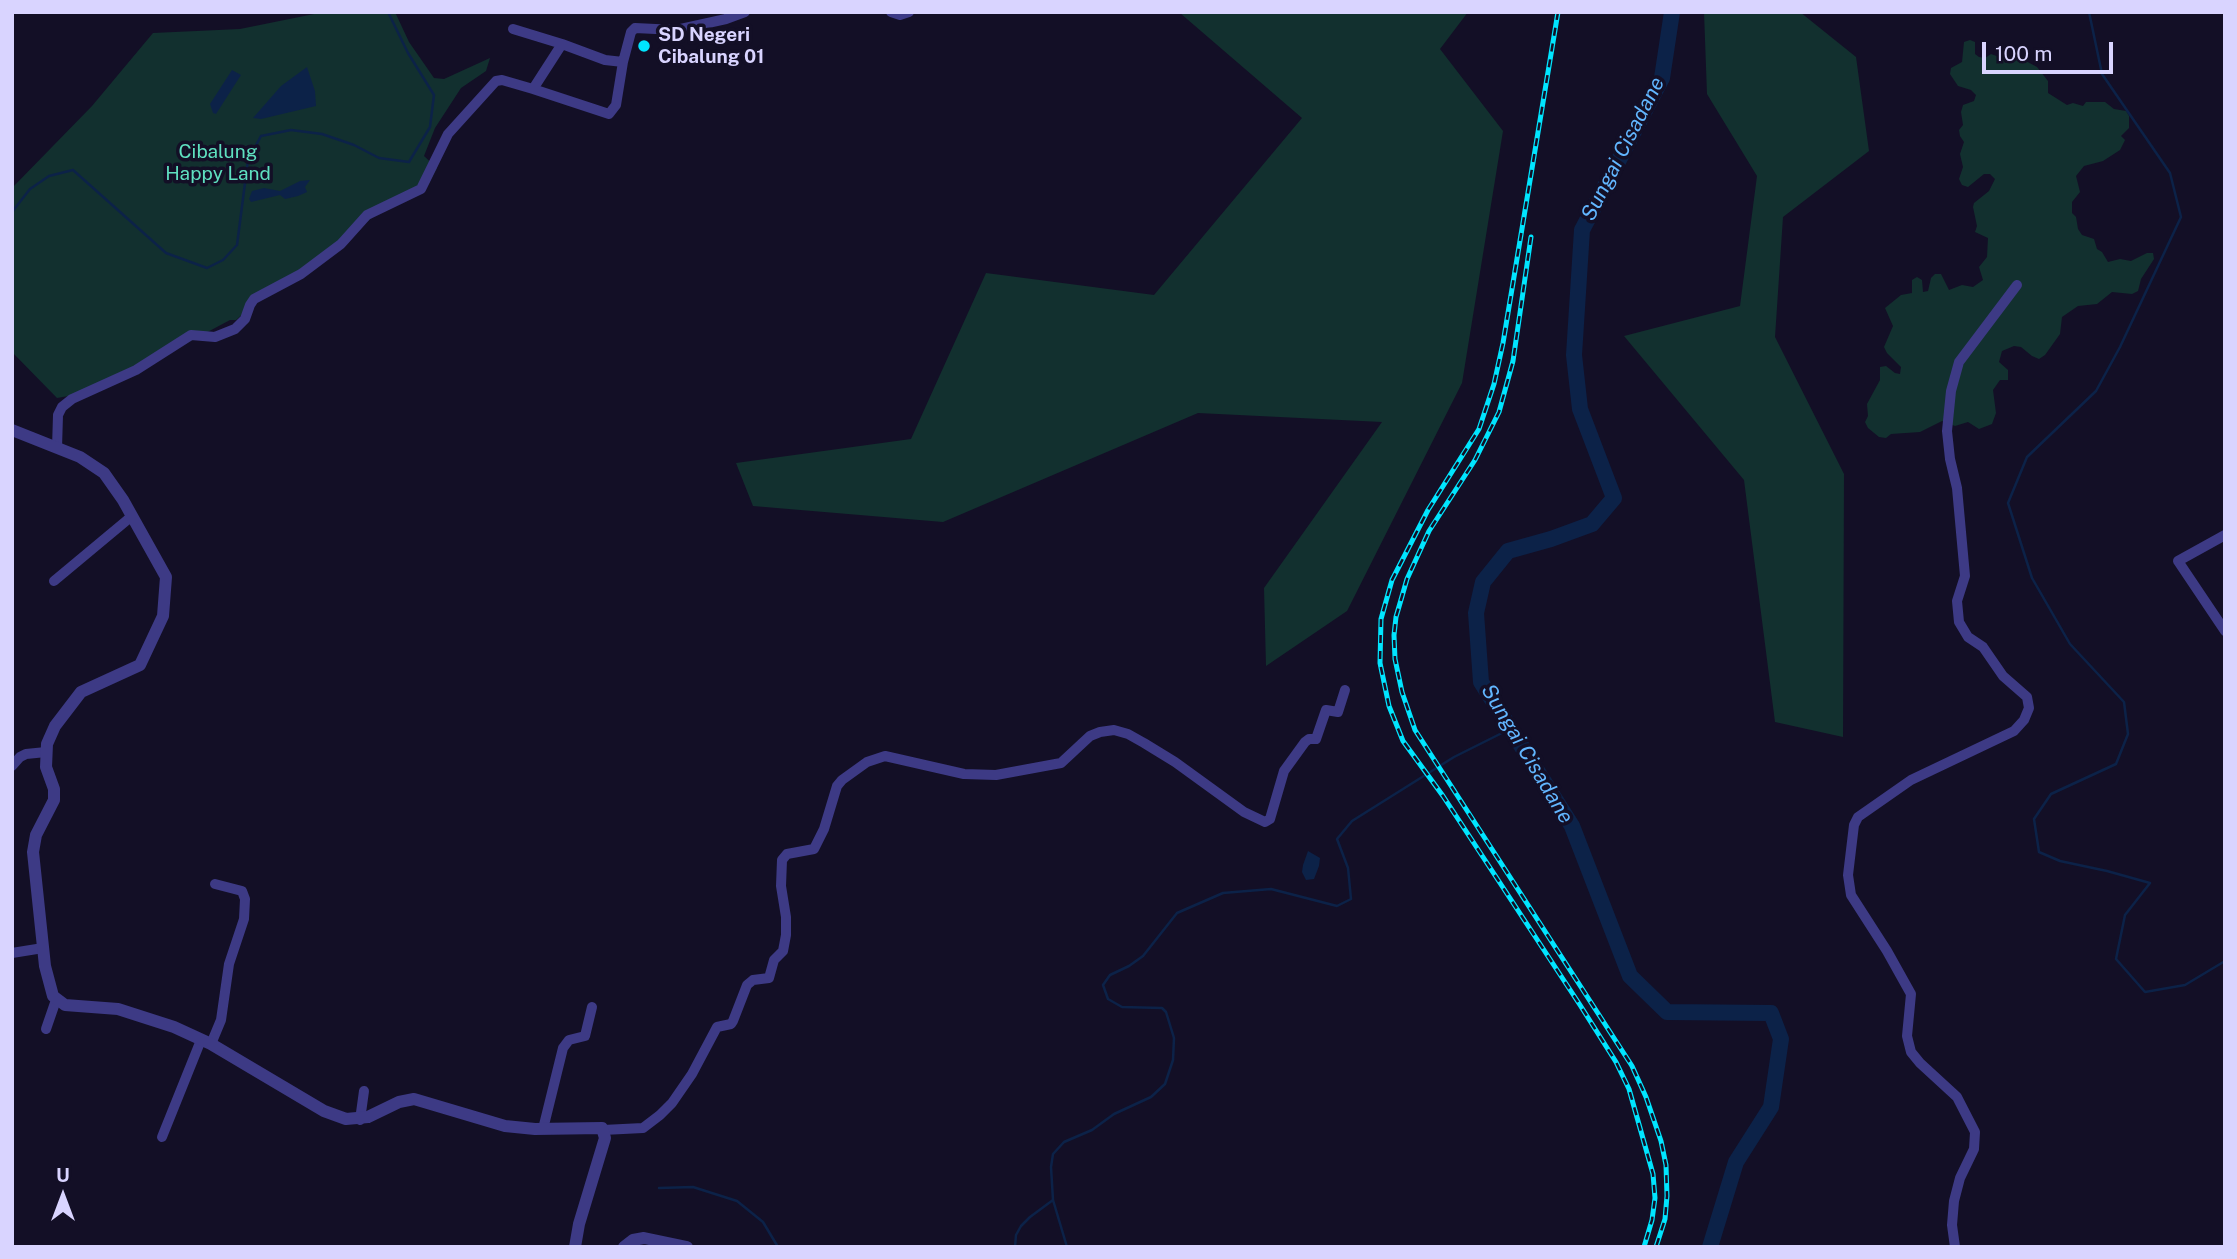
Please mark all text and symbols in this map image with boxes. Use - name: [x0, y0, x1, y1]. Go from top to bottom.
- place label: SD Negeri Cibalung 01: [658, 24, 764, 68]
- scale bar: [1985, 28, 2116, 72]
- marker: SD Negeri Cibalung 01: [636, 38, 652, 54]
- text: 100 m: [1995, 41, 2052, 66]
- water label: Sungai Cisadane: [1576, 73, 1670, 225]
- park label: Cibalung Happy Land: [165, 141, 271, 185]
- water label: Sungai Cisadane: [1476, 680, 1578, 828]
- north arrow: [28, 1161, 98, 1231]
- text: U: [56, 1164, 70, 1186]

